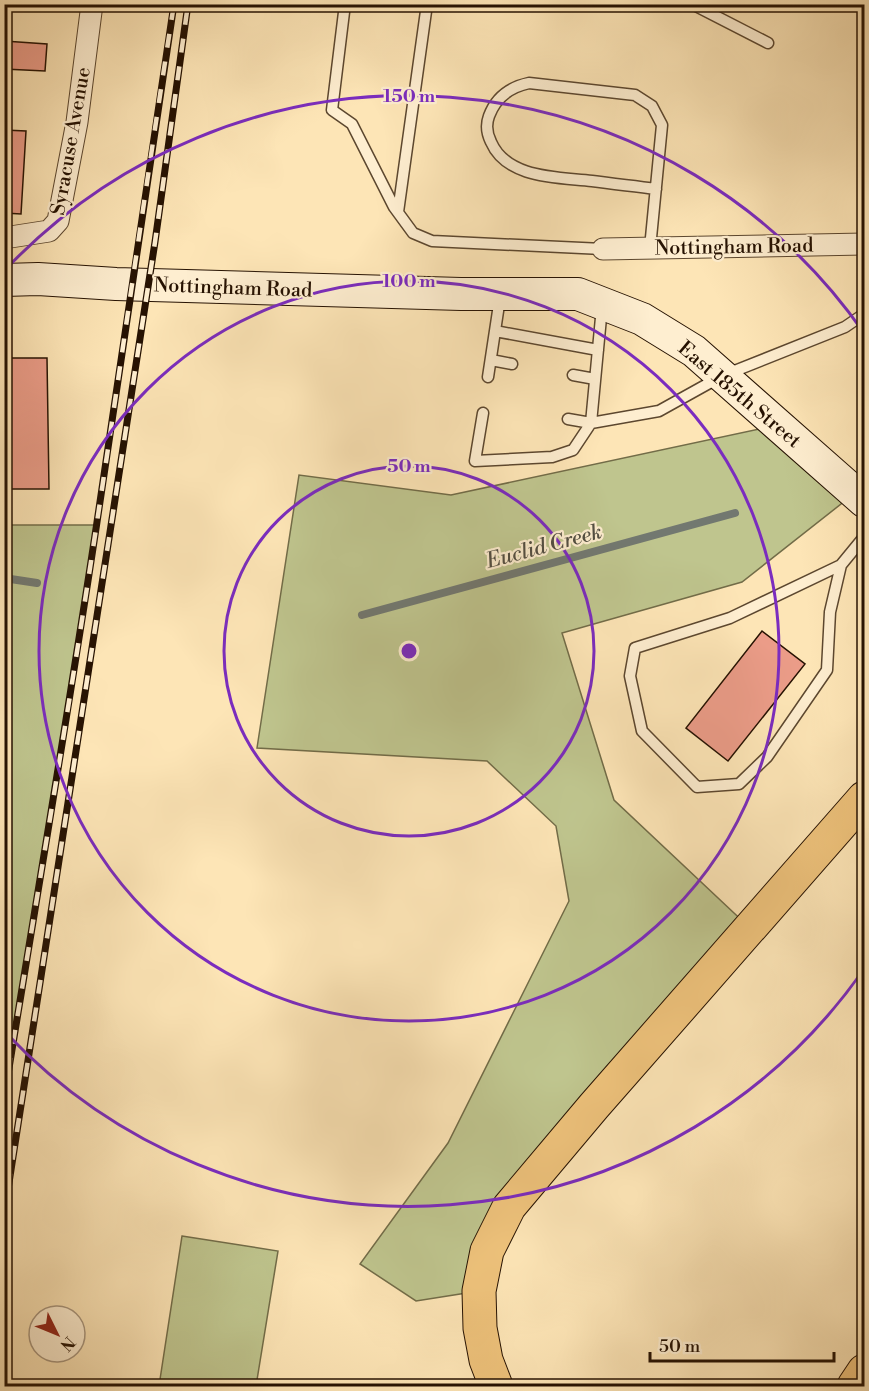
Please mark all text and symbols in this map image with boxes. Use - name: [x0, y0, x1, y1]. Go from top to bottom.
- street label: Syracuse Avenue: [46, 65, 97, 217]
- text: 150 m: [383, 85, 436, 108]
- street label: Nottingham Road: [654, 234, 814, 261]
- text: 100 m: [382, 270, 436, 293]
- street label: Nottingham Road: [153, 273, 313, 304]
- street label: East 185th Street: [672, 336, 806, 454]
- text: 50 m: [387, 455, 431, 478]
- water label: Euclid Creek: [483, 519, 605, 575]
- centre of rings: [399, 641, 419, 661]
- north arrow: [27, 1304, 87, 1364]
- scale bar: [650, 1325, 834, 1363]
- text: N: [55, 1332, 79, 1355]
- text: 50 m: [659, 1335, 701, 1358]

